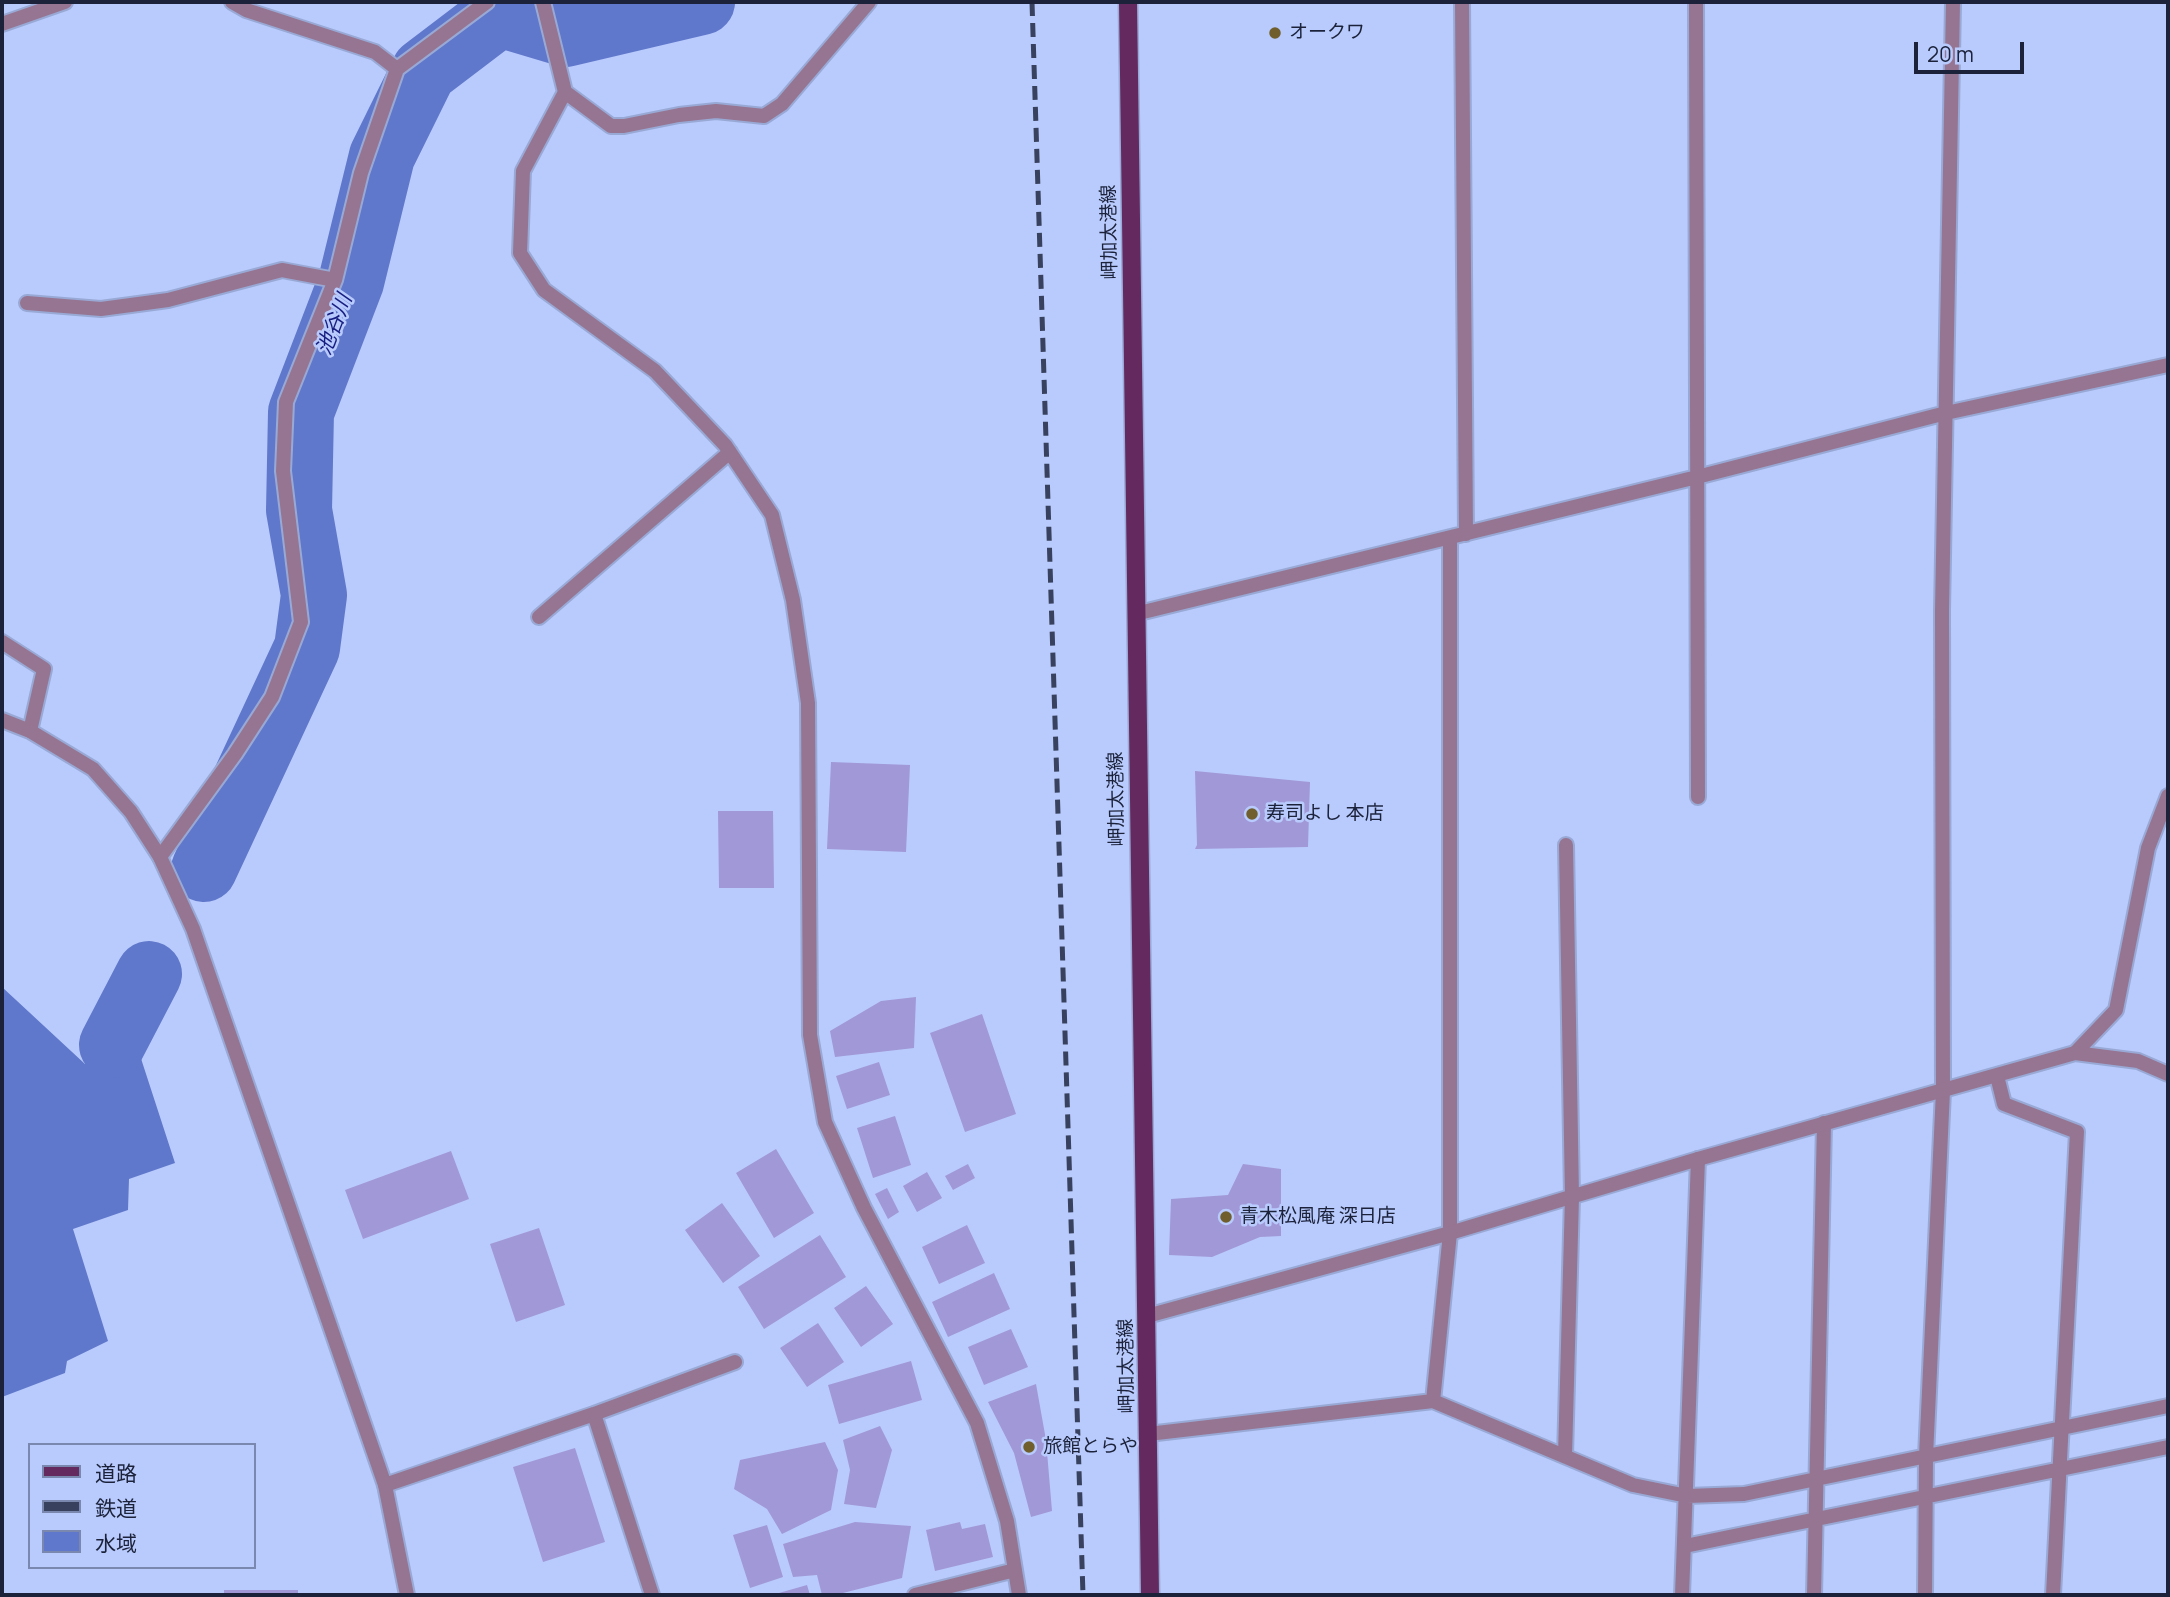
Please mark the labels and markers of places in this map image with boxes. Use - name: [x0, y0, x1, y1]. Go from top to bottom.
- place label: オークワ: [1289, 22, 1365, 44]
- marker: オークワ: [1267, 25, 1283, 41]
- place label: 寿司よし 本店: [1266, 803, 1384, 825]
- marker: 寿司よし 本店: [1244, 806, 1260, 822]
- place label: 青木松風庵 深日店: [1240, 1206, 1396, 1228]
- marker: 青木松風庵 深日店: [1218, 1209, 1234, 1225]
- place label: 旅館とらや: [1043, 1436, 1138, 1458]
- marker: 旅館とらや: [1021, 1439, 1037, 1455]

